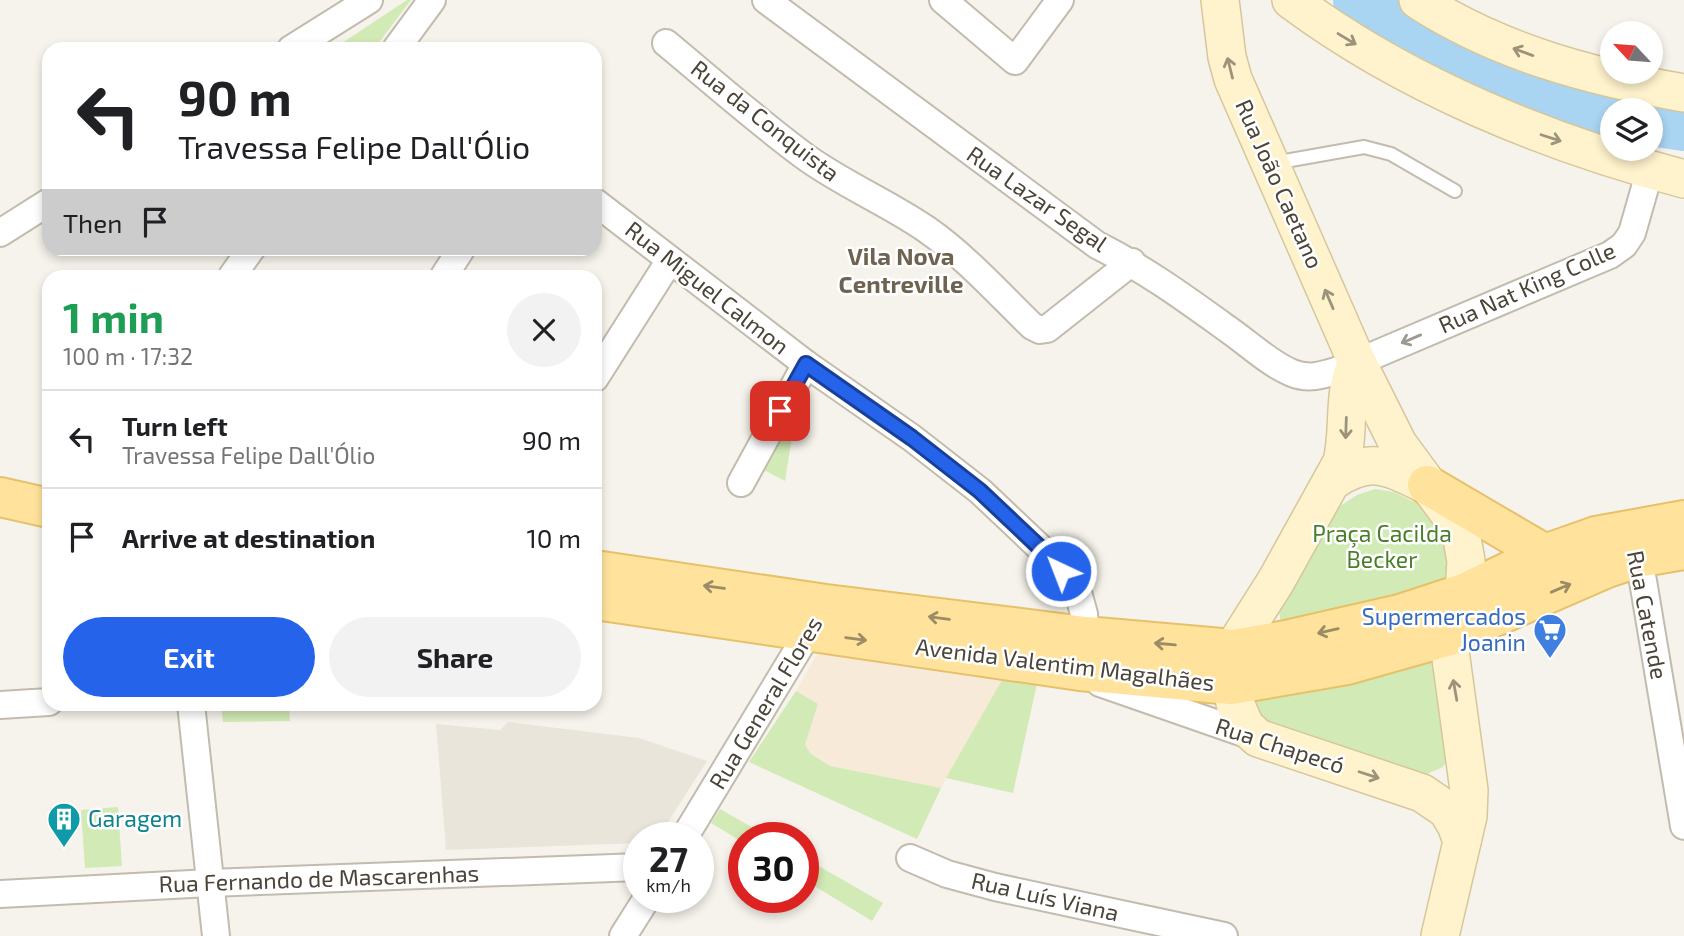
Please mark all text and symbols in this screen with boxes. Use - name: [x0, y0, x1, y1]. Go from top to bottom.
- north arrow: [1600, 21, 1662, 84]
- map controls: [1600, 21, 1663, 161]
- one-way arrow: [1336, 32, 1356, 46]
- one-way arrow: [1513, 44, 1535, 57]
- street label: Rua da Conquista: [686, 54, 845, 187]
- one-way arrow: [1223, 57, 1236, 80]
- text: 90 m: [178, 67, 292, 126]
- icon: left: [63, 70, 154, 161]
- street label: Rua João Caetano: [1230, 95, 1330, 273]
- button: layers: [1600, 98, 1663, 161]
- text: Travessa Felipe Dall'Ólio: [178, 127, 530, 165]
- one-way arrow: [1540, 133, 1562, 145]
- street label: Rua Lazar Segal: [962, 139, 1113, 257]
- icon: arrive: [136, 203, 174, 241]
- text: Then: [63, 207, 122, 238]
- street label: Rua Miguel Calmon: [620, 215, 795, 360]
- street label: Rua Nat King Colle: [1434, 236, 1619, 339]
- district label: Vila Nova Centreville: [839, 241, 963, 298]
- one-way arrow: [1322, 289, 1335, 310]
- text: 1 min: [63, 291, 164, 341]
- button: close: [507, 293, 581, 367]
- one-way arrow: [1400, 333, 1422, 346]
- text: 100 m · 17:32: [63, 342, 193, 370]
- pin: [750, 381, 810, 441]
- icon: arrive: [761, 392, 799, 430]
- text: Turn left: [122, 410, 228, 441]
- one-way arrow: [1339, 417, 1353, 440]
- icon: left: [63, 420, 101, 458]
- text: 90 m: [522, 424, 581, 455]
- text: Travessa Felipe Dall'Ólio: [122, 441, 375, 469]
- icon: arrive: [63, 518, 101, 556]
- park label: Praça Cacilda Becker: [1312, 519, 1452, 573]
- text: Arrive at destination: [122, 522, 375, 553]
- text: 10 m: [526, 522, 581, 553]
- position arrow: [1024, 534, 1098, 608]
- street label: Rua Catende: [1622, 548, 1674, 682]
- one-way arrow: [703, 580, 726, 593]
- one-way arrow: [1549, 581, 1571, 594]
- place label: Supermercados Joanin: [1362, 602, 1526, 656]
- street label: Rua General Flores: [703, 611, 828, 794]
- one-way arrow: [928, 611, 951, 624]
- supermarket icon: Supermercados Joanin: [1531, 611, 1569, 660]
- button: Exit: [63, 617, 315, 697]
- button: Share: [329, 617, 581, 697]
- one-way arrow: [1317, 625, 1340, 638]
- one-way arrow: [845, 632, 867, 645]
- street label: Avenida Valentim Magalhães: [914, 632, 1216, 696]
- one-way arrow: [1154, 637, 1177, 650]
- one-way arrow: [1448, 679, 1461, 702]
- street label: Rua Chapecó: [1212, 711, 1348, 779]
- one-way arrow: [1358, 770, 1380, 782]
- building icon: Garagem: [45, 800, 83, 849]
- place label: Garagem: [88, 804, 182, 832]
- speed limit sign: 30: [728, 822, 819, 913]
- text: 27: [649, 837, 688, 879]
- street label: Rua Fernando de Mascarenhas: [158, 858, 480, 898]
- street label: Rua Luís Viana: [969, 865, 1122, 927]
- text: km/h: [646, 874, 691, 896]

